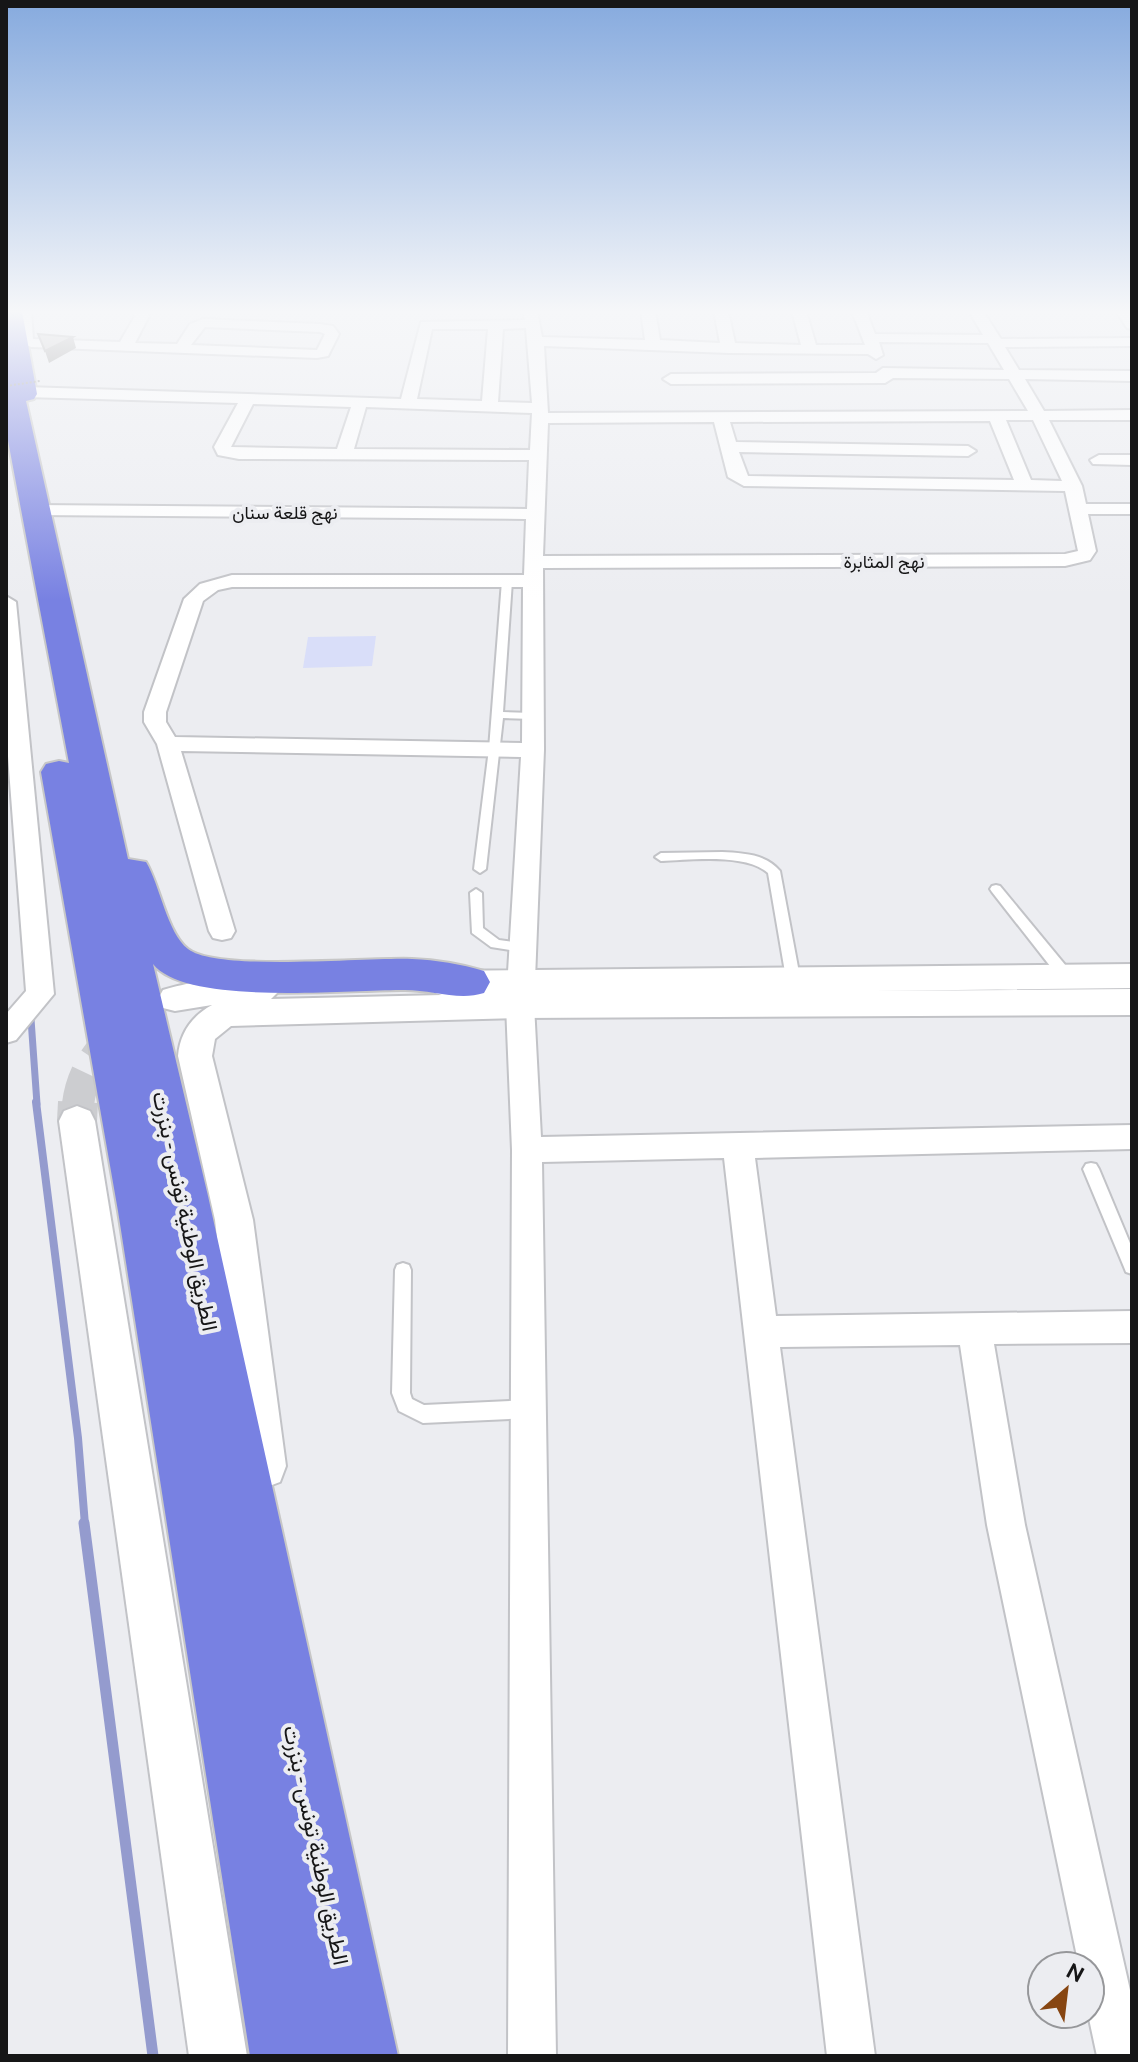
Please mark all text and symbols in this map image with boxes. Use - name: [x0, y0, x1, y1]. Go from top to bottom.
- street label: نهج قلعة سنان: [232, 502, 338, 525]
- street label: نهج المثابرة: [843, 551, 925, 574]
- street label: الطريق الوطنية تونس - بنزرت: [146, 1089, 224, 1334]
- street label: الطريق الوطنية تونس - بنزرت: [277, 1723, 355, 1968]
- north arrow: [1026, 1950, 1106, 2030]
- text: N: [1063, 1957, 1089, 1987]

